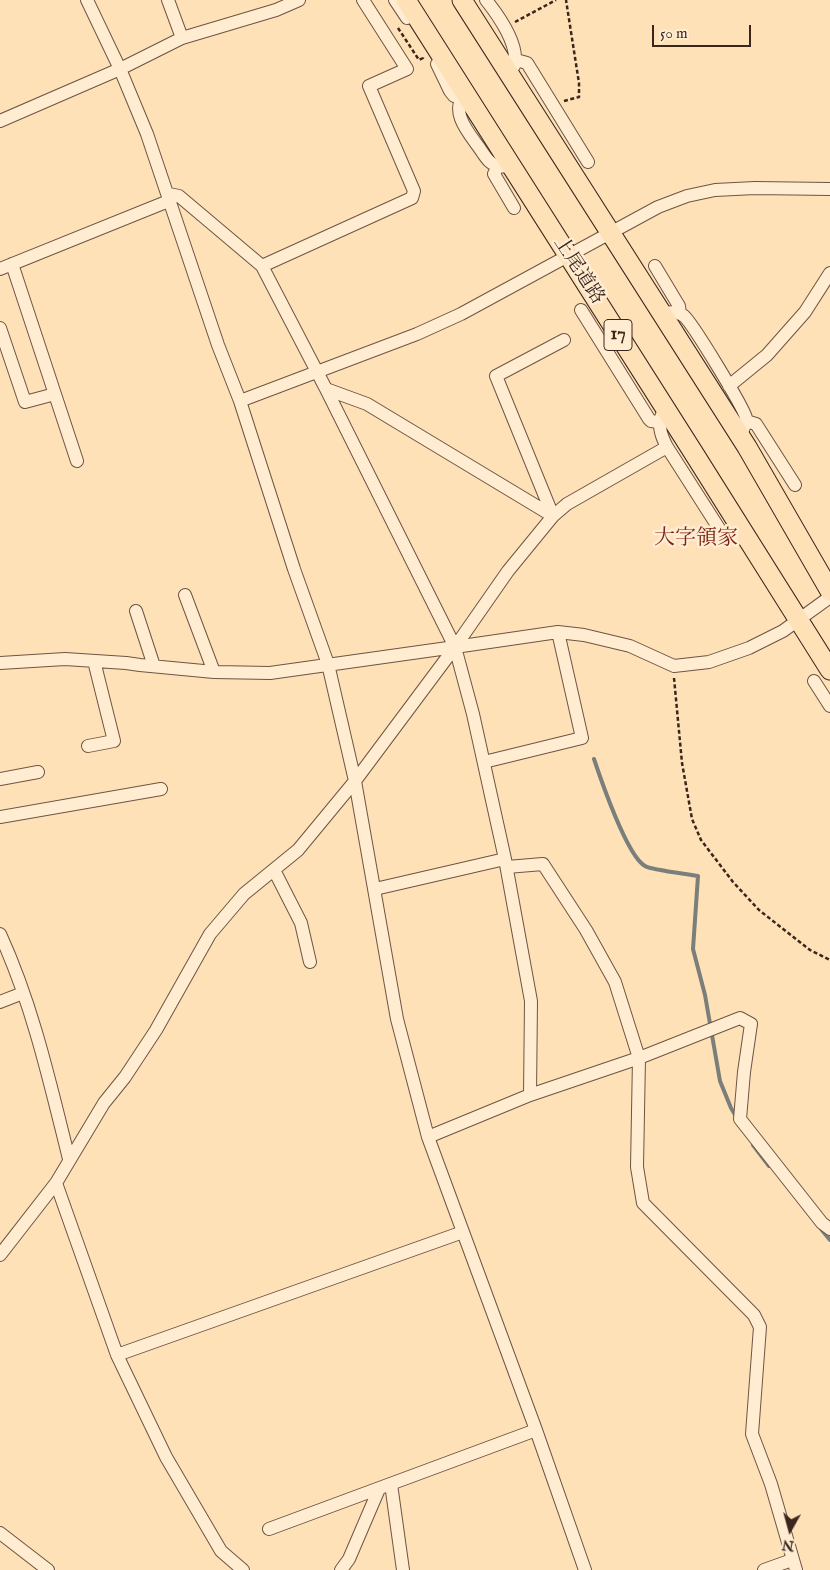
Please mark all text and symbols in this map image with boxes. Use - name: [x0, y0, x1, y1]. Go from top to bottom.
- scale bar: [655, 15, 754, 47]
- text: 50 m: [660, 24, 688, 43]
- street label: 上尾道路: [548, 233, 608, 309]
- road number: 17: [604, 320, 632, 350]
- district label: 大字領家: [654, 527, 738, 553]
- north arrow: [765, 1505, 815, 1555]
- text: N: [781, 1535, 795, 1555]

